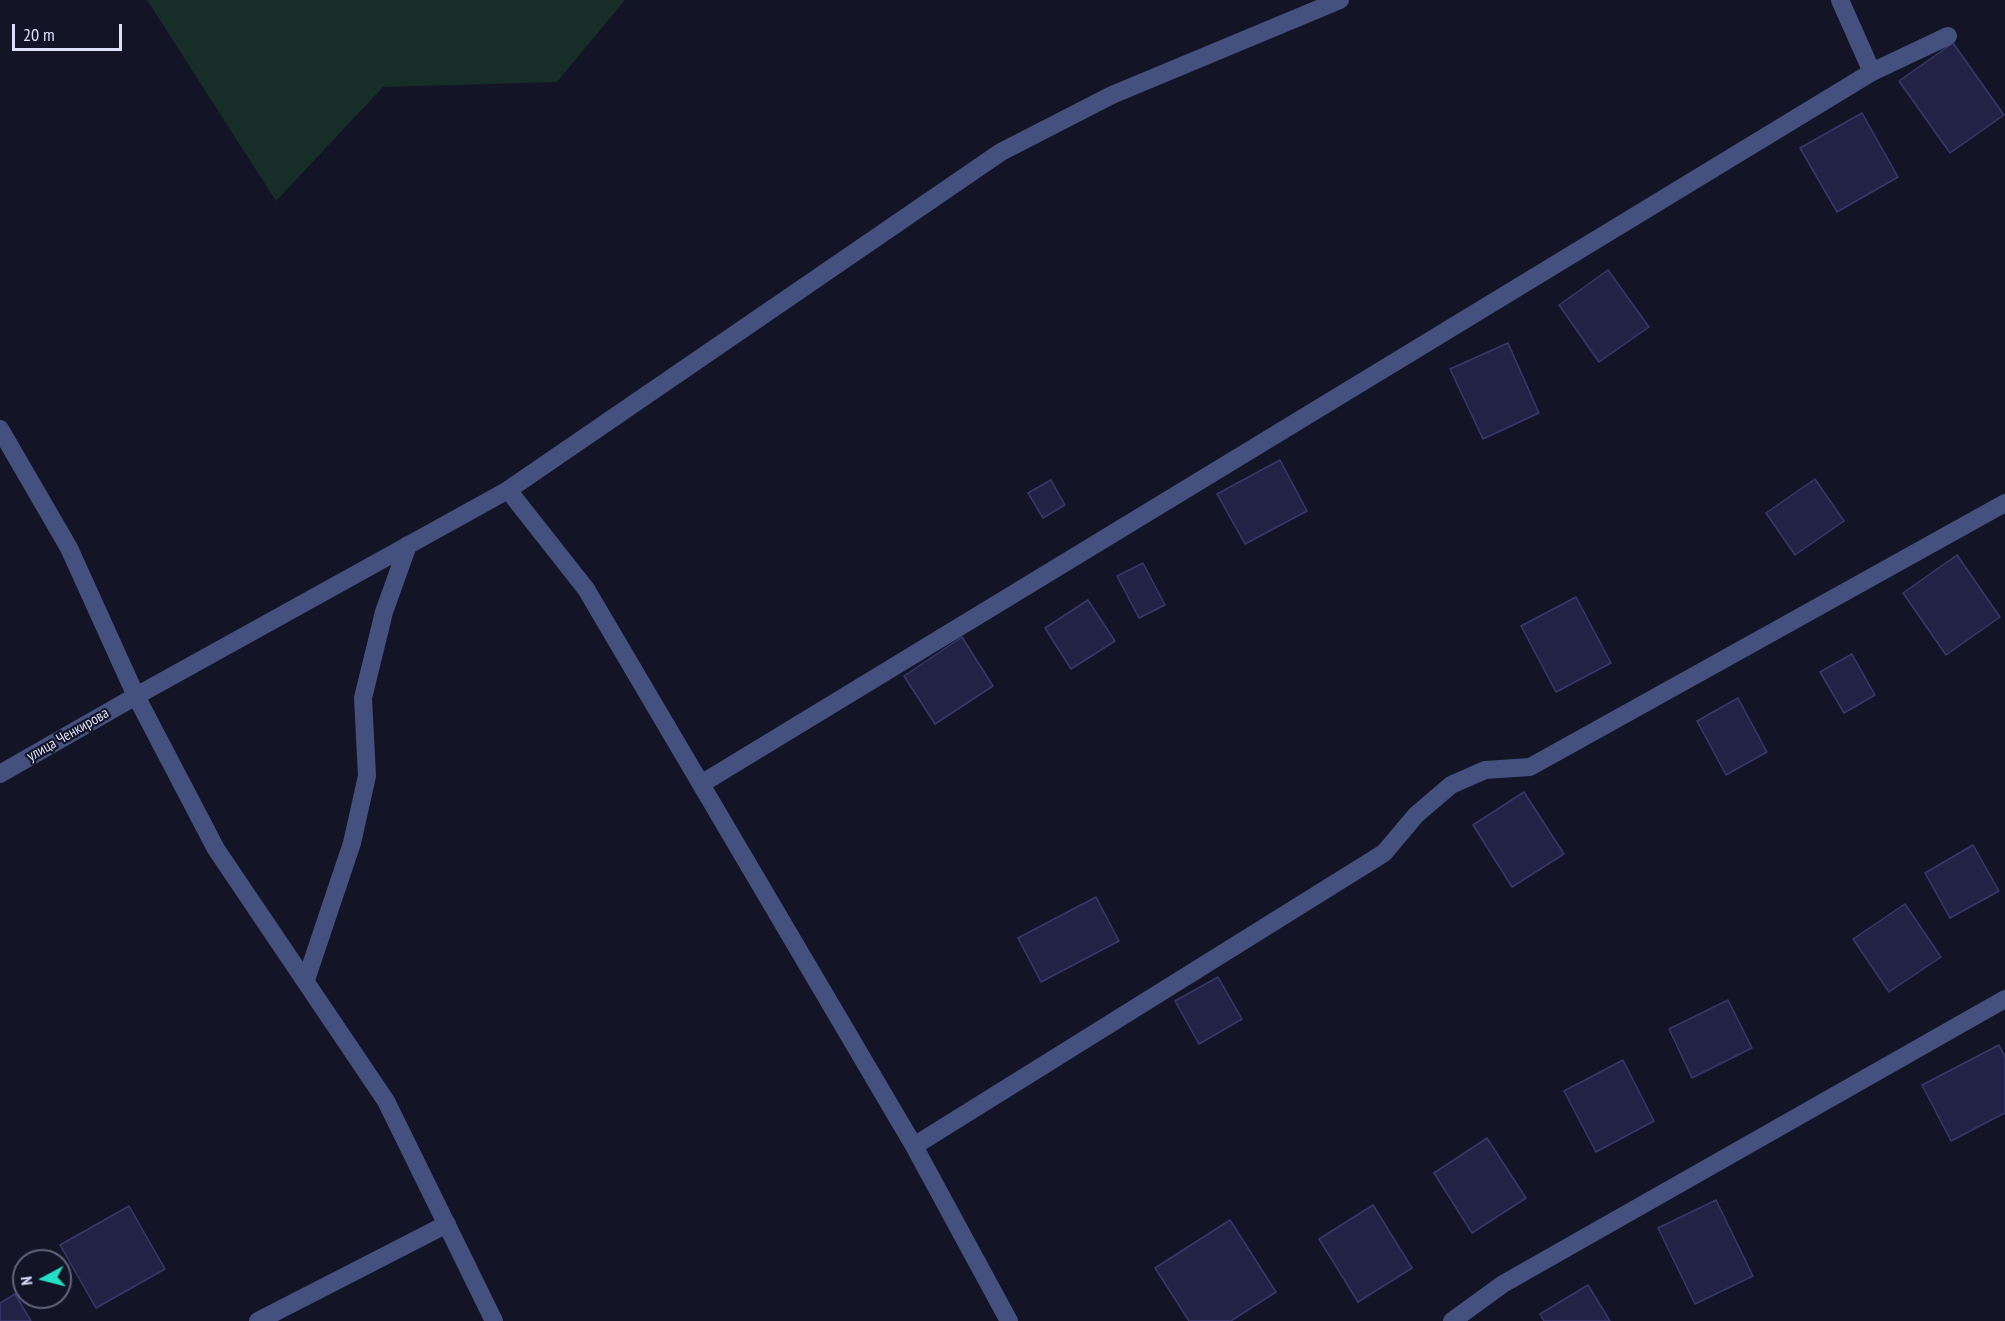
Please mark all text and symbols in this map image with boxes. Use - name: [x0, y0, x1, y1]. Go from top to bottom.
- scale bar: [15, 12, 124, 50]
- text: 20 m: [23, 23, 55, 46]
- street label: улица Ченкирова: [24, 704, 112, 766]
- north arrow: [12, 1249, 72, 1309]
- text: N: [16, 1275, 37, 1286]

